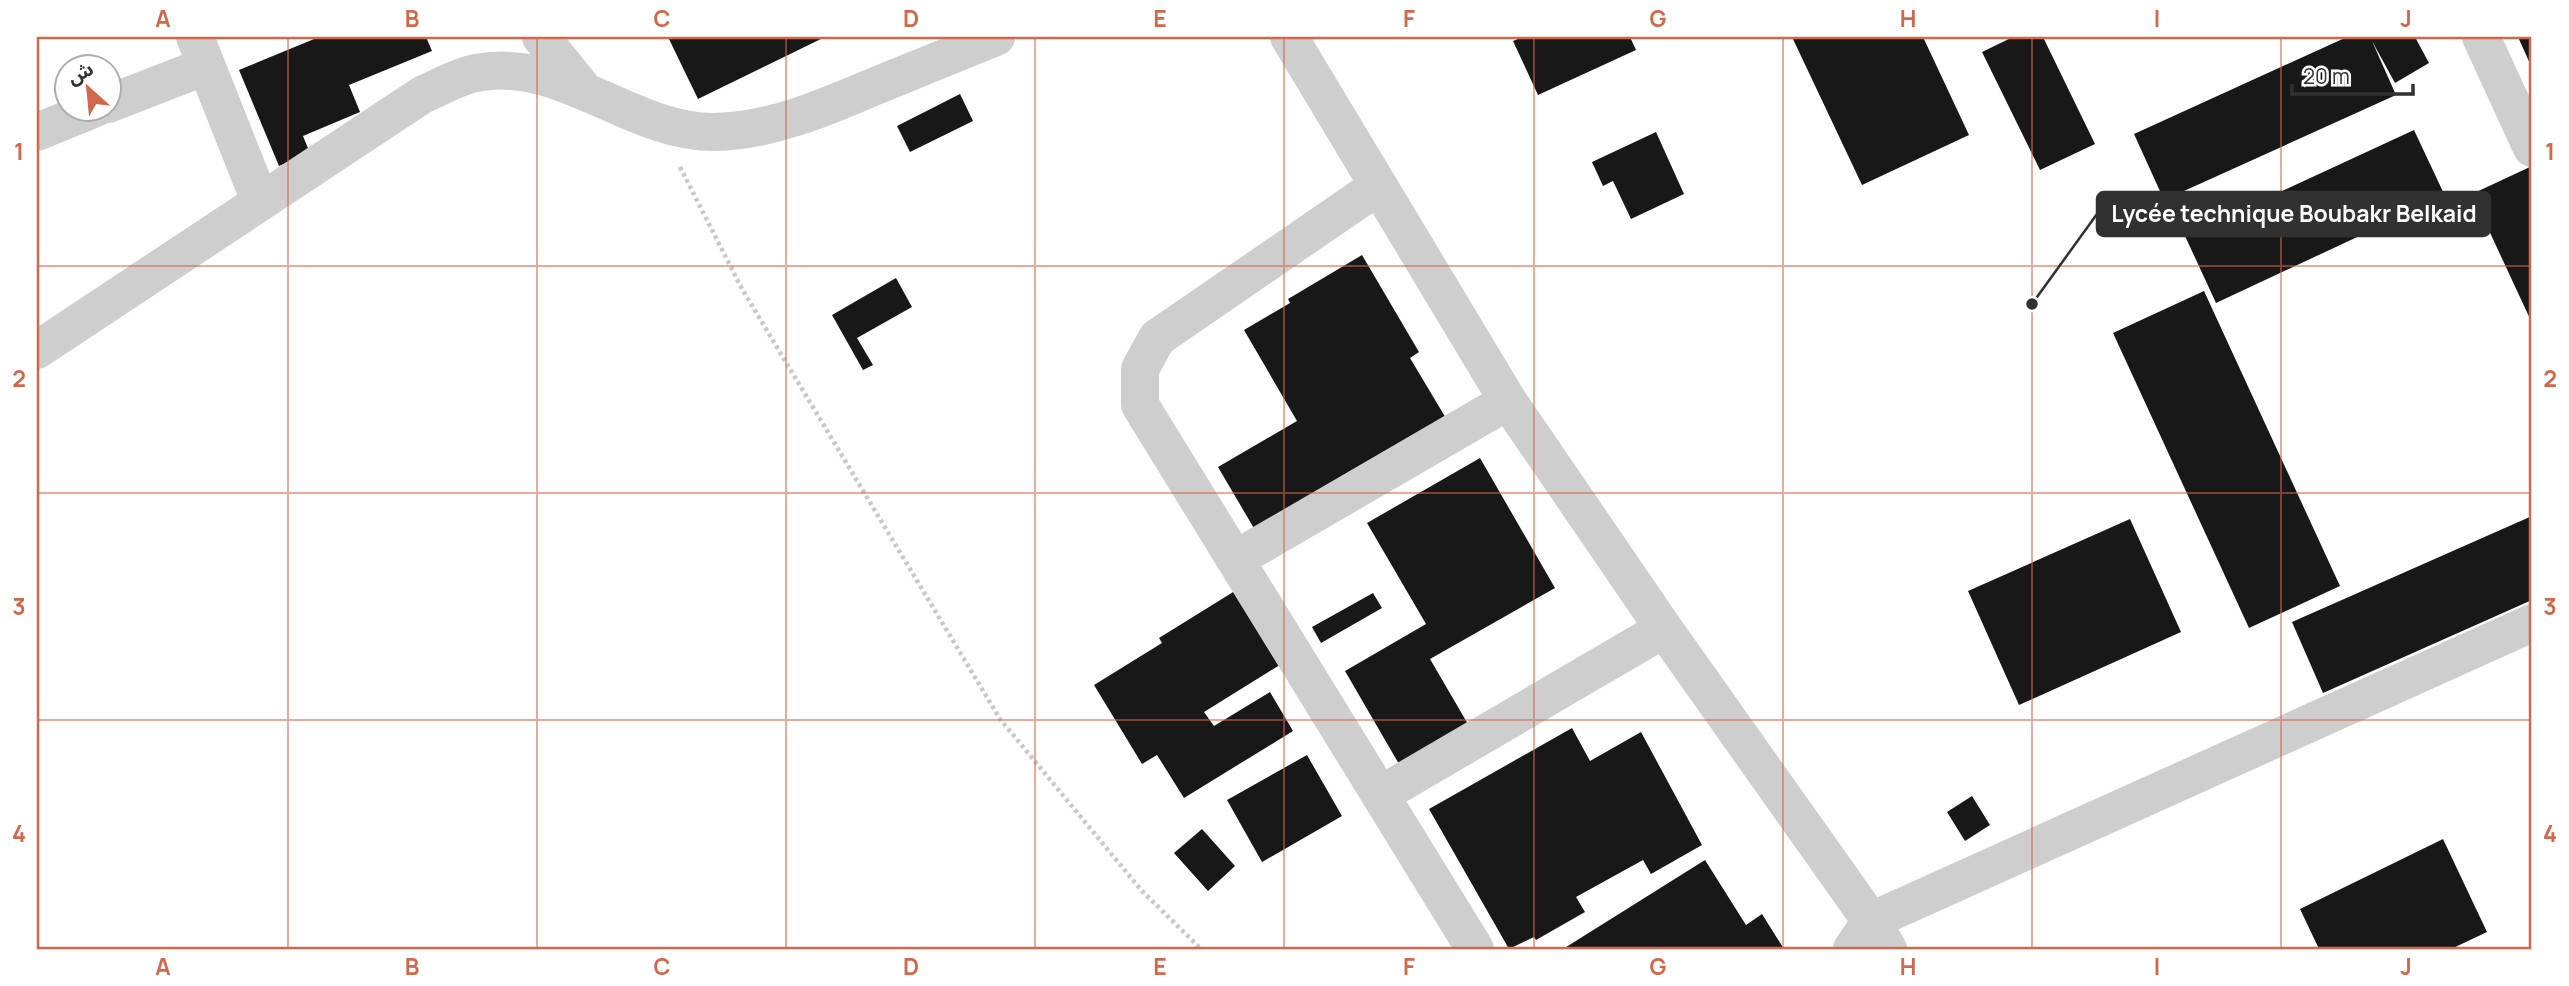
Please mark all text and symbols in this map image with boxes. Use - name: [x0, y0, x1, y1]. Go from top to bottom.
- text: A: [155, 2, 171, 34]
- text: B: [405, 2, 419, 34]
- text: C: [654, 2, 671, 34]
- text: D: [903, 2, 919, 34]
- text: E: [1153, 2, 1167, 34]
- text: F: [1403, 2, 1415, 34]
- text: G: [1650, 2, 1667, 34]
- text: H: [1900, 2, 1916, 34]
- text: I: [2154, 2, 2160, 34]
- text: J: [2400, 2, 2412, 34]
- north arrow: [52, 52, 122, 122]
- scale bar: [2292, 52, 2413, 96]
- text: ش: [63, 55, 98, 90]
- text: 20 m: [2303, 62, 2350, 90]
- text: 1: [14, 135, 24, 167]
- text: 1: [2545, 135, 2555, 167]
- callout: Lycée technique Boubakr Belkaid: [2097, 192, 2490, 236]
- text: Lycée technique Boubakr Belkaid: [2111, 197, 2477, 229]
- text: 2: [12, 362, 26, 394]
- text: 2: [2543, 362, 2557, 394]
- text: 3: [12, 590, 26, 622]
- text: 3: [2543, 590, 2557, 622]
- text: 4: [12, 817, 26, 849]
- text: 4: [2543, 817, 2557, 849]
- text: A: [155, 950, 171, 982]
- text: B: [405, 950, 419, 982]
- text: C: [654, 950, 671, 982]
- text: D: [903, 950, 919, 982]
- text: E: [1153, 950, 1167, 982]
- text: F: [1403, 950, 1415, 982]
- text: G: [1650, 950, 1667, 982]
- text: H: [1900, 950, 1916, 982]
- text: I: [2154, 950, 2160, 982]
- text: J: [2400, 950, 2412, 982]

